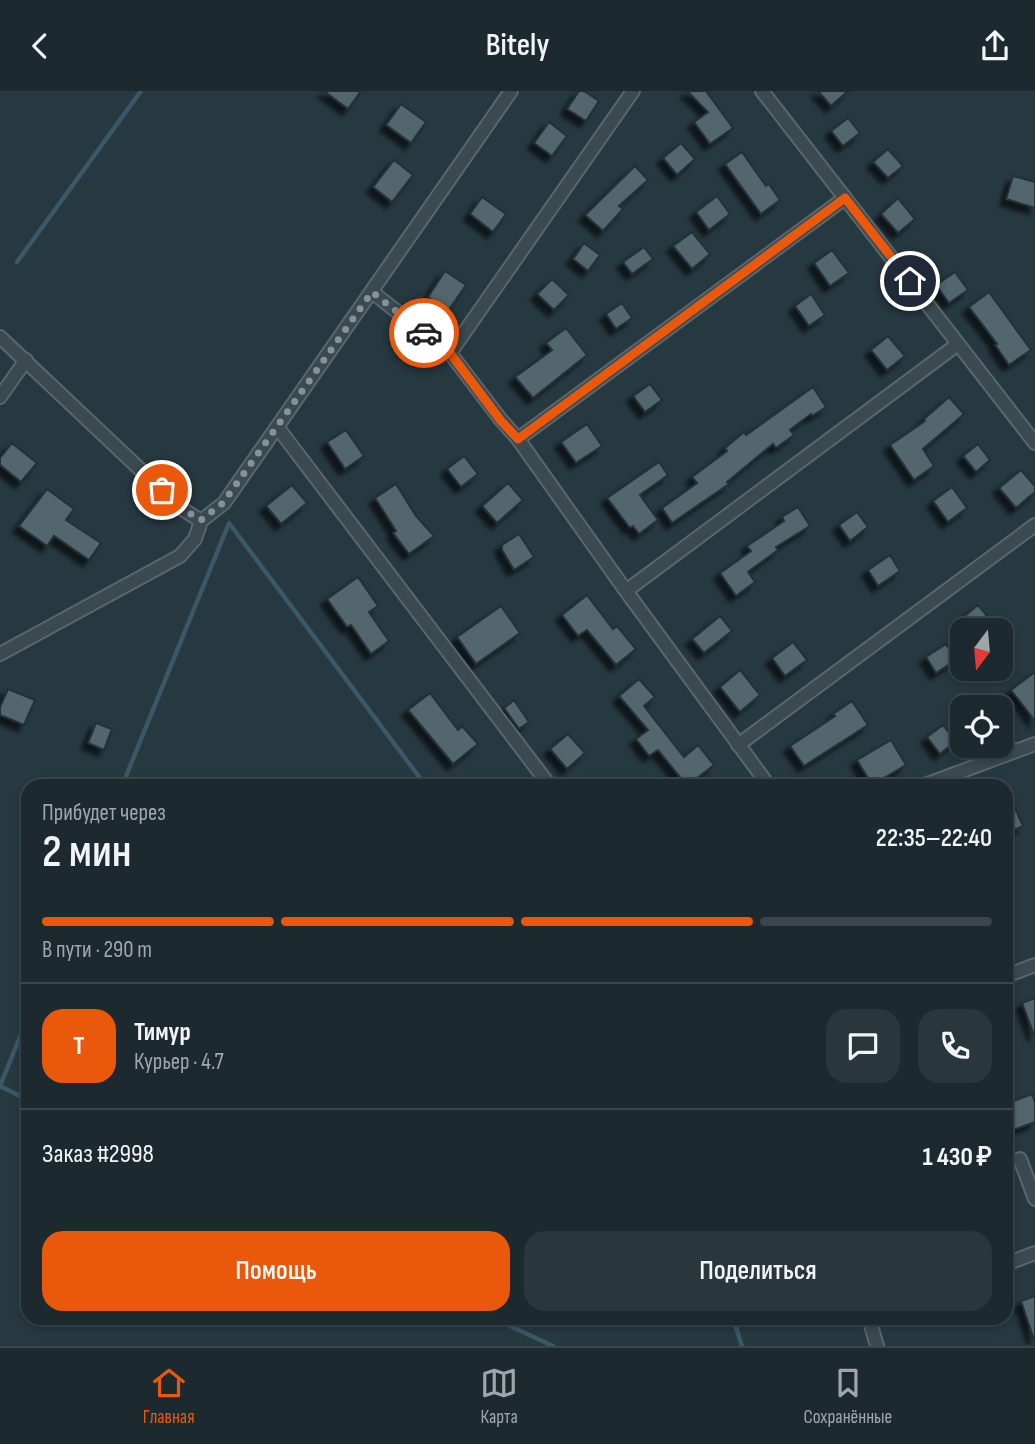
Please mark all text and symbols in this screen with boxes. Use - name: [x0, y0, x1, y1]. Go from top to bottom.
- text: Bitely: [486, 26, 549, 65]
- icon: back: [21, 27, 59, 65]
- icon: share: [976, 27, 1014, 65]
- pin: [880, 251, 940, 311]
- icon: home: [891, 262, 929, 300]
- courier: [389, 298, 459, 368]
- icon: car: [405, 314, 443, 352]
- pin: [132, 460, 192, 520]
- icon: bag: [143, 471, 181, 509]
- north arrow: [950, 618, 1013, 681]
- map controls: [950, 618, 1013, 758]
- button: locate: [950, 695, 1013, 758]
- text: Прибудет через: [42, 799, 166, 827]
- text: 22:35–22:40: [876, 823, 992, 854]
- text: 2 мин: [42, 825, 132, 880]
- text: В пути · 290 m: [42, 936, 152, 964]
- button: chat: [826, 1009, 900, 1083]
- button: phone: [918, 1009, 992, 1083]
- text: Тимур: [134, 1017, 191, 1048]
- text: Т: [73, 1031, 85, 1062]
- text: Курьер · 4.7: [134, 1048, 224, 1076]
- text: Заказ #2998: [42, 1139, 154, 1170]
- text: 1 430 ₽: [922, 1142, 992, 1173]
- button: Помощь: [42, 1231, 510, 1311]
- button: Поделиться: [524, 1231, 992, 1311]
- tab: Главная: [143, 1364, 195, 1429]
- tab: Карта: [480, 1364, 518, 1429]
- tab: Сохранённые: [804, 1364, 892, 1429]

